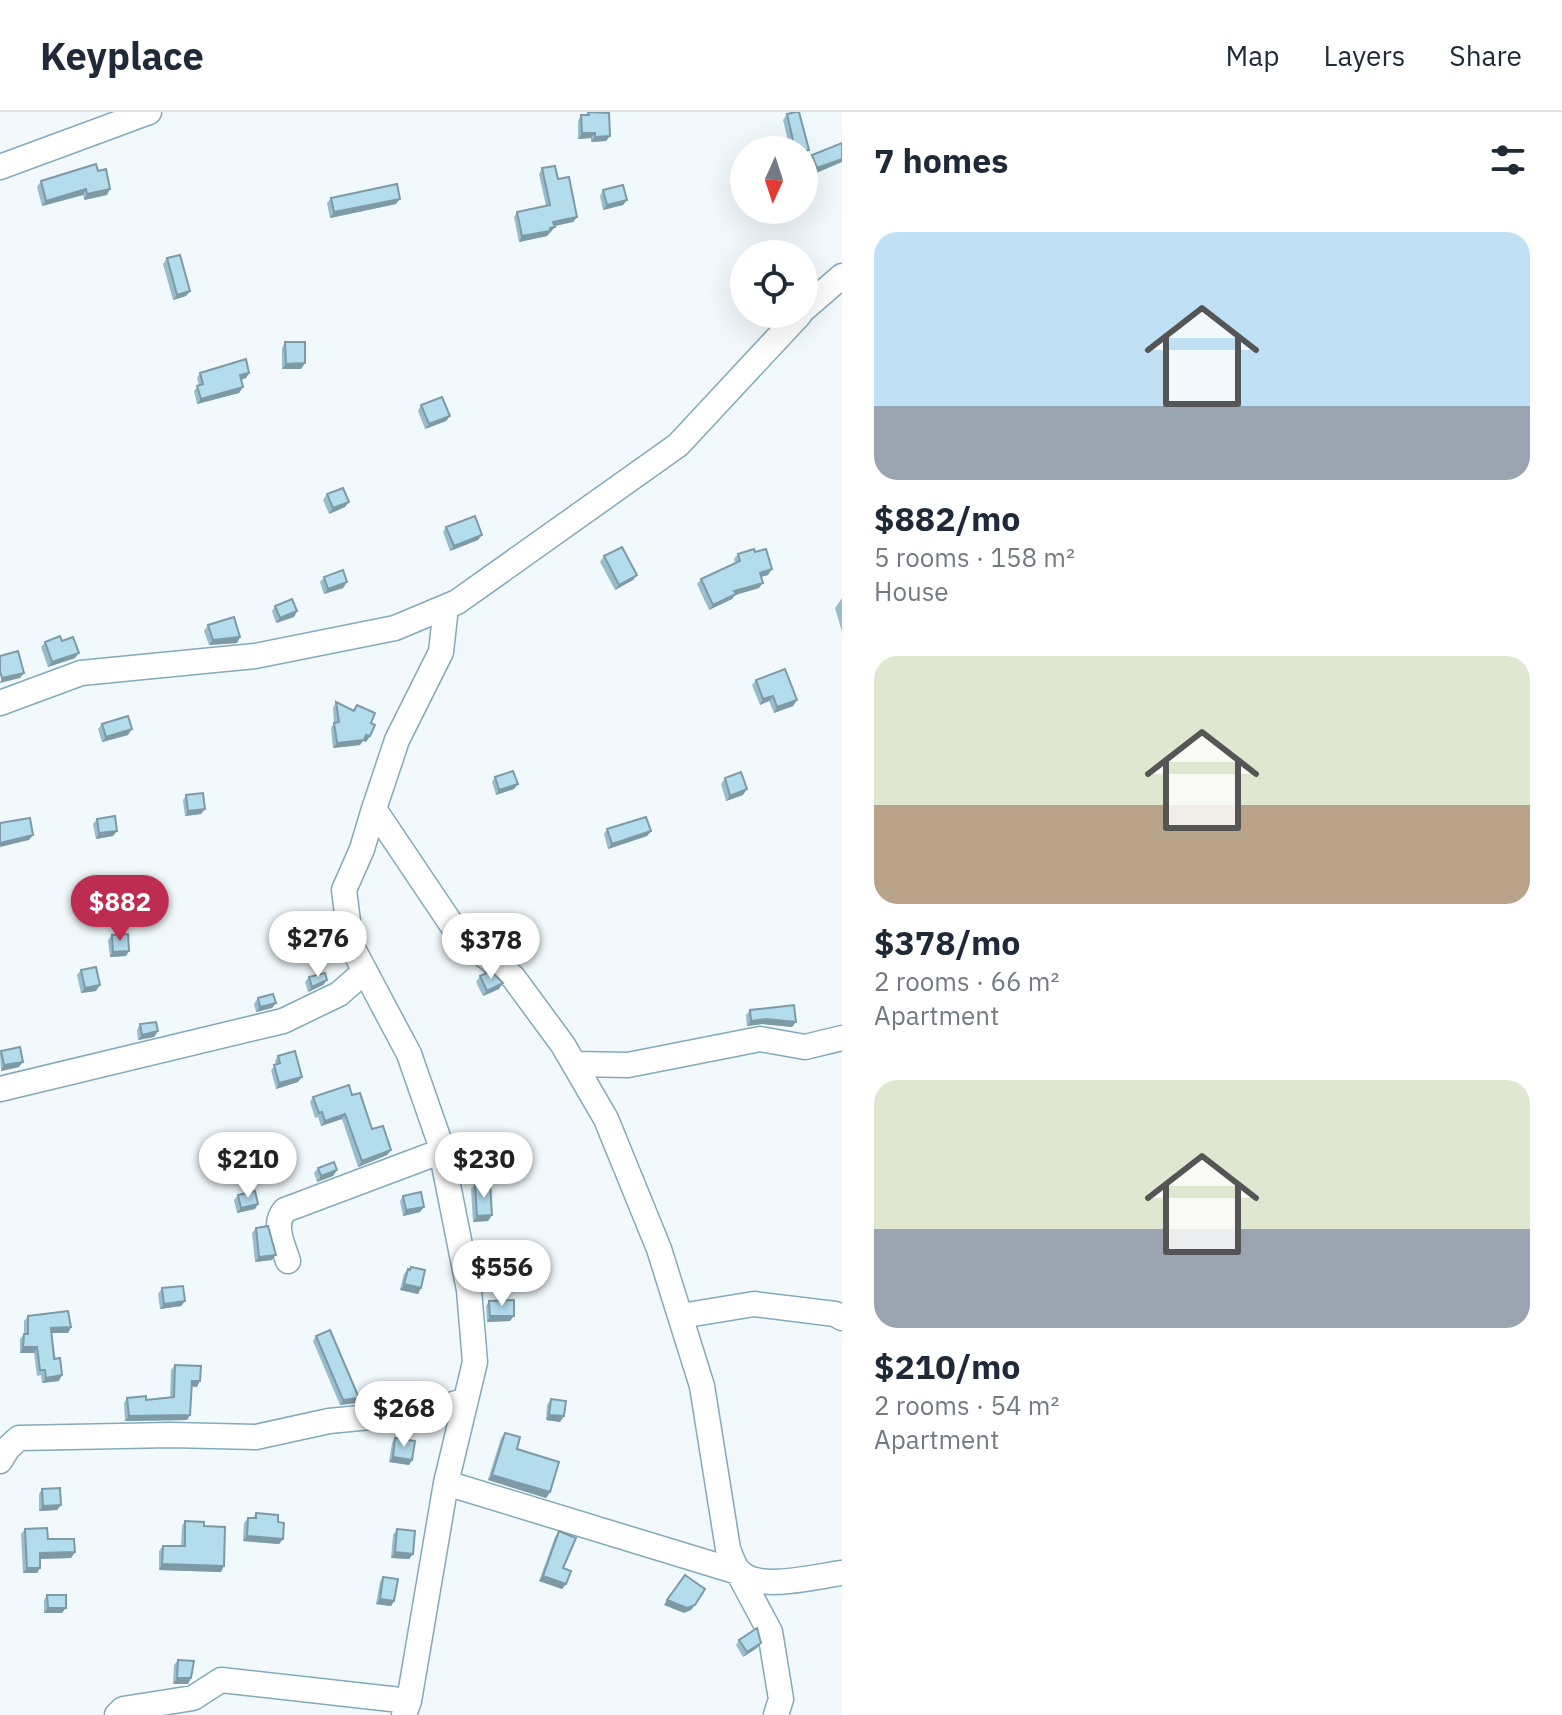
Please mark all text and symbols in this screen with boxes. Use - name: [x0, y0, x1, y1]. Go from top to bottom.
- text: Keyplace: [40, 31, 204, 80]
- text: Map: [1225, 37, 1279, 74]
- text: Layers: [1323, 37, 1405, 74]
- text: Share: [1449, 37, 1522, 74]
- north arrow: [730, 136, 818, 224]
- map controls: [730, 136, 818, 328]
- text: 7 homes: [874, 138, 1009, 182]
- icon: filters: [1486, 138, 1530, 182]
- button: locate: [730, 240, 818, 328]
- icon: home: [1130, 284, 1274, 428]
- text: $882/mo: [874, 496, 1021, 540]
- text: 5 rooms · 158 m²: [874, 540, 1075, 574]
- text: House: [874, 574, 949, 608]
- icon: home: [1130, 708, 1274, 852]
- pin: $882: [73, 875, 167, 943]
- text: $882: [89, 884, 151, 918]
- pin: $276: [271, 911, 365, 979]
- pin: $378: [444, 913, 538, 981]
- text: $276: [287, 920, 349, 954]
- text: $378/mo: [874, 920, 1021, 964]
- text: $378: [460, 922, 522, 956]
- text: 2 rooms · 66 m²: [874, 964, 1059, 998]
- text: Apartment: [874, 998, 999, 1032]
- pin: $210: [201, 1132, 295, 1200]
- pin: $230: [437, 1132, 531, 1200]
- icon: home: [1130, 1132, 1274, 1276]
- text: $210: [217, 1141, 279, 1175]
- text: $230: [453, 1141, 515, 1175]
- pin: $556: [455, 1240, 549, 1308]
- text: $556: [471, 1249, 533, 1283]
- text: $210/mo: [874, 1344, 1021, 1388]
- pin: $268: [357, 1381, 451, 1449]
- text: 2 rooms · 54 m²: [874, 1388, 1059, 1422]
- text: $268: [373, 1390, 435, 1424]
- text: Apartment: [874, 1422, 999, 1456]

